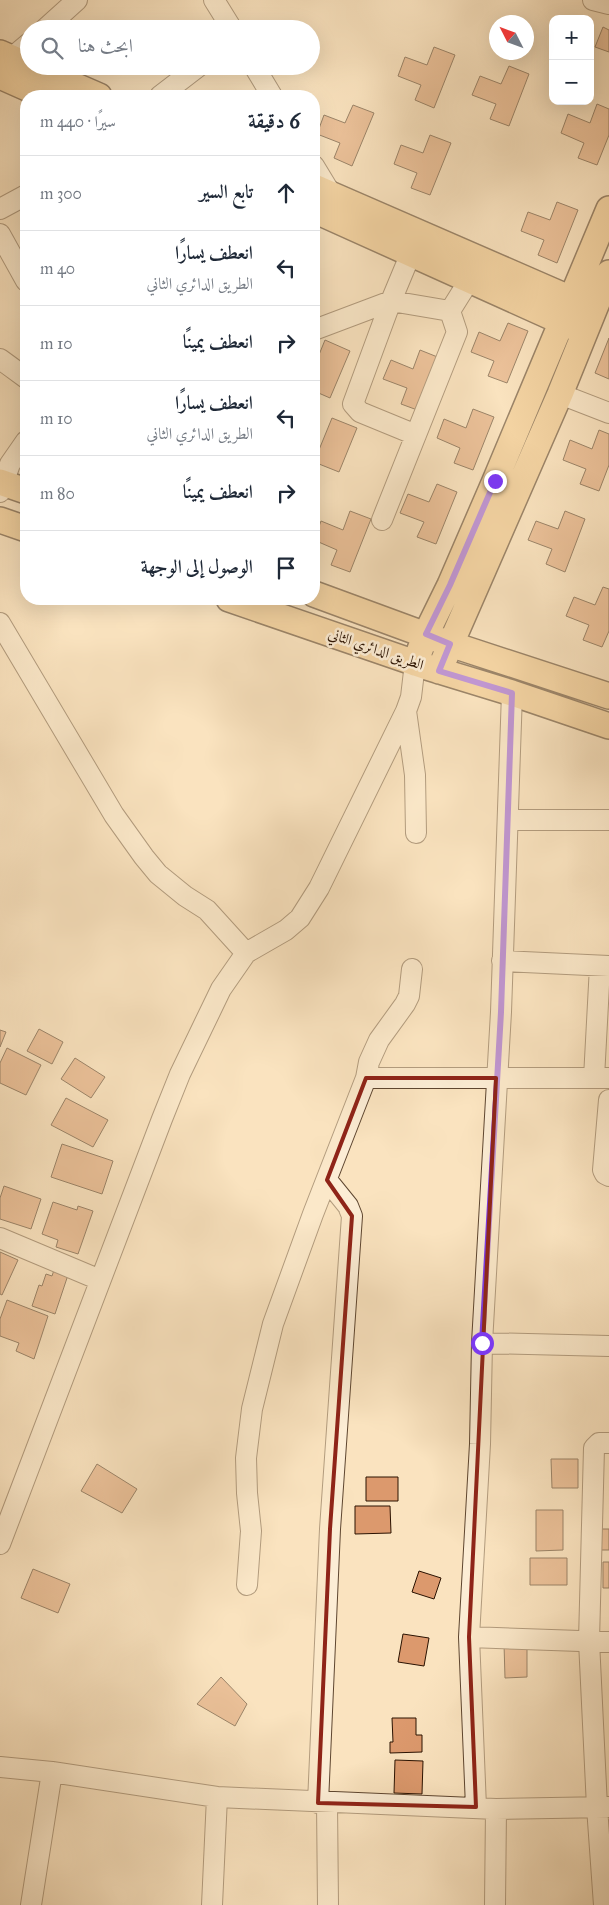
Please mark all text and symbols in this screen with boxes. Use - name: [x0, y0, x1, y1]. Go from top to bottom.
- north arrow: [489, 15, 534, 60]
- map controls: [549, 15, 594, 105]
- button: +: [549, 15, 594, 60]
- search box: [20, 20, 320, 75]
- icon: search: [38, 34, 66, 62]
- text: ابحث هنا: [78, 34, 133, 57]
- button: −: [549, 60, 594, 105]
- text: 6 دقيقة: [248, 108, 300, 134]
- text: سيرًا · 440 m: [40, 112, 116, 131]
- icon: ahead: [272, 179, 300, 207]
- text: تابع السير: [199, 180, 253, 203]
- text: 300 m: [40, 184, 82, 203]
- text: انعطف يسارًا: [175, 241, 253, 264]
- icon: left: [272, 254, 300, 282]
- text: 40 m: [40, 259, 75, 278]
- text: الطريق الدائري الثاني: [147, 274, 253, 293]
- icon: right: [272, 329, 300, 357]
- text: انعطف يمينًا: [183, 330, 253, 353]
- text: 10 m: [40, 334, 72, 353]
- text: انعطف يسارًا: [175, 391, 253, 414]
- icon: left: [272, 404, 300, 432]
- text: 10 m: [40, 409, 72, 428]
- text: الطريق الدائري الثاني: [147, 424, 253, 443]
- route end: [484, 470, 507, 493]
- icon: right: [272, 479, 300, 507]
- text: انعطف يمينًا: [183, 480, 253, 503]
- text: 80 m: [40, 484, 75, 503]
- icon: arrive: [272, 554, 300, 582]
- text: الوصول إلى الوجهة: [141, 555, 253, 578]
- street label: الطريق الدائري الثاني: [325, 624, 426, 677]
- route start: [471, 1332, 494, 1355]

